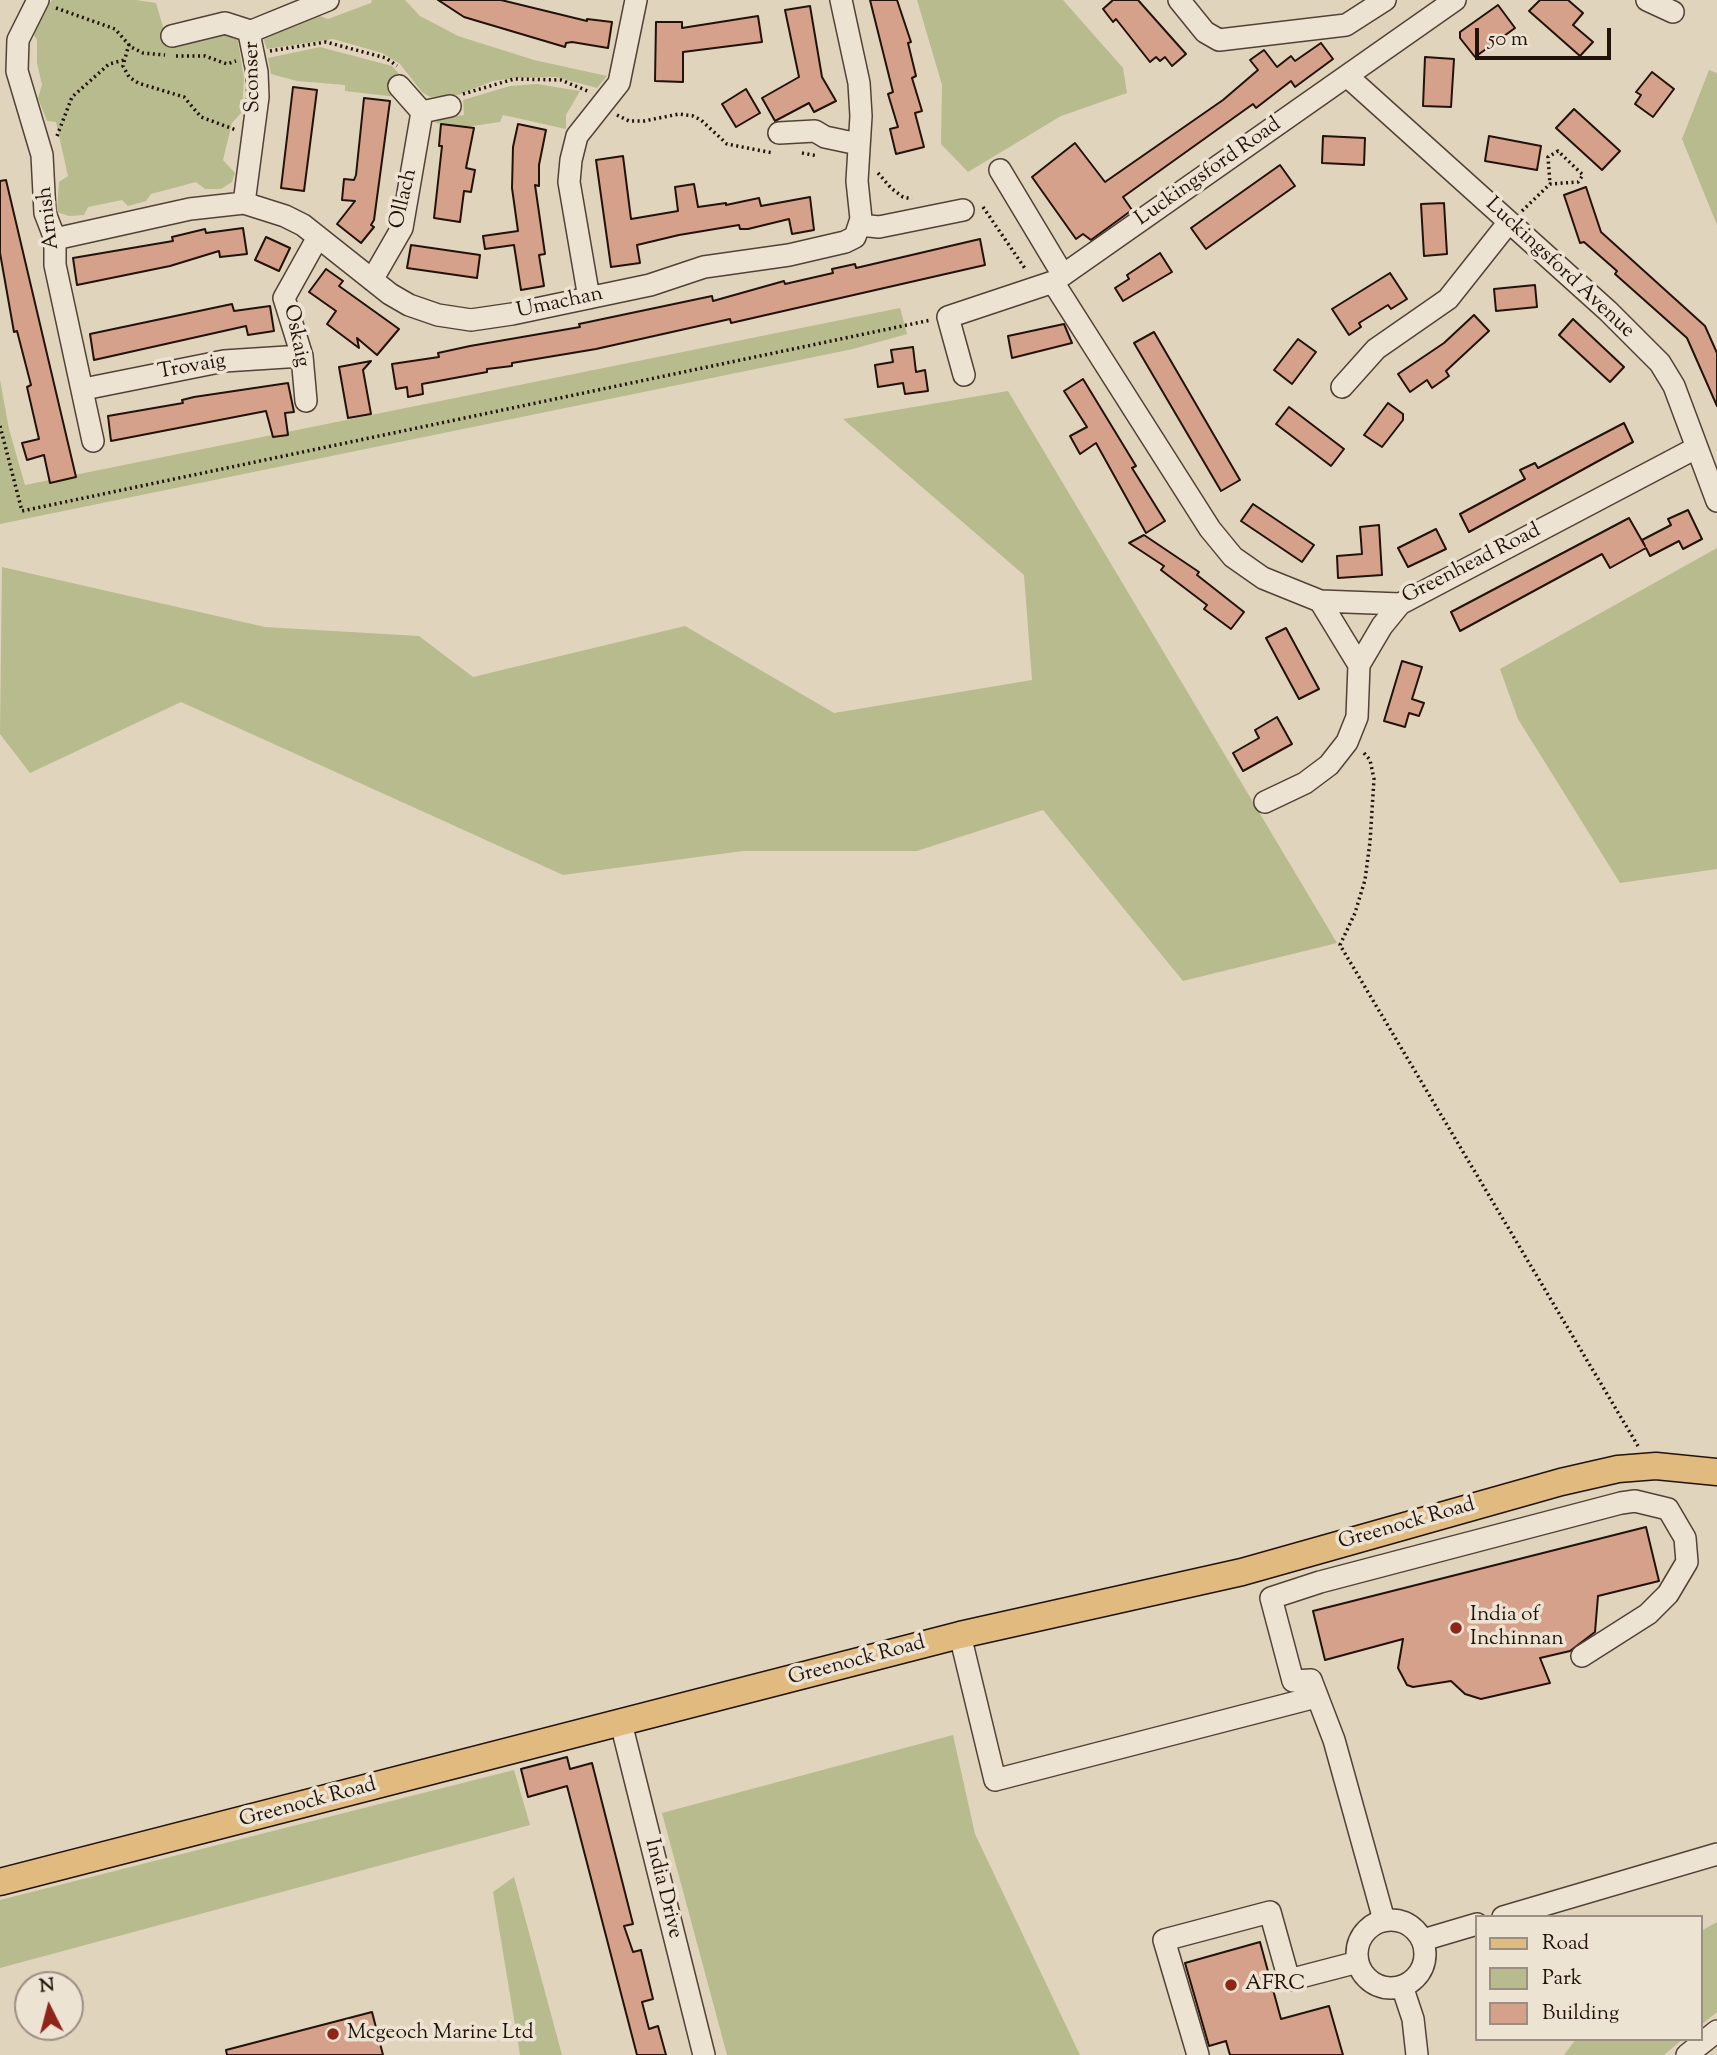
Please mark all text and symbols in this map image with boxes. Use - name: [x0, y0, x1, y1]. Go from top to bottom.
- scale bar: [1479, 14, 1616, 58]
- text: 50 m: [1488, 25, 1528, 55]
- street label: Sconser: [241, 41, 267, 113]
- street label: Luckingsford Road: [1131, 113, 1287, 233]
- street label: Ollach: [386, 167, 424, 231]
- street label: Arnish: [34, 185, 66, 251]
- street label: Luckingsford Avenue: [1479, 193, 1639, 345]
- street label: Umachan: [515, 283, 605, 325]
- street label: Oskaig: [276, 302, 314, 370]
- street label: Trovaig: [156, 350, 228, 386]
- street label: Greenhead Road: [1399, 519, 1545, 611]
- street label: Greenock Road: [1336, 1493, 1478, 1557]
- place label: India of Inchinnan: [1470, 1603, 1564, 1653]
- marker: India of Inchinnan: [1448, 1620, 1464, 1636]
- street label: Greenock Road: [786, 1632, 928, 1692]
- street label: Greenock Road: [237, 1774, 379, 1834]
- street label: India Drive: [637, 1837, 687, 1941]
- legend: [1476, 1915, 1703, 2041]
- text: Road: [1542, 1929, 1589, 1959]
- text: Park: [1542, 1964, 1582, 1994]
- north arrow: [14, 1971, 84, 2041]
- text: N: [38, 1972, 56, 2001]
- place label: AFRC: [1245, 1972, 1305, 1998]
- marker: AFRC: [1223, 1977, 1239, 1993]
- text: Building: [1542, 1999, 1619, 2029]
- place label: Mcgeoch Marine Ltd: [347, 2021, 534, 2047]
- marker: Mcgeoch Marine Ltd: [325, 2026, 341, 2042]

